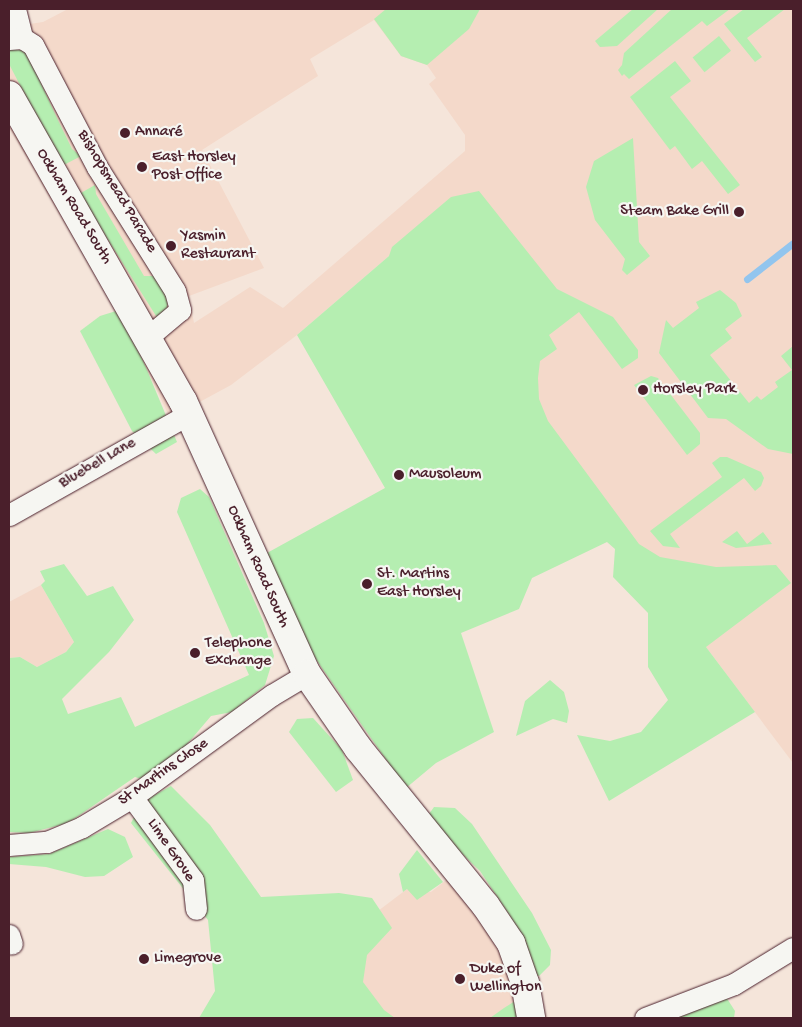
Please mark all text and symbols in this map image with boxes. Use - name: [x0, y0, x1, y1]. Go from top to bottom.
- place label: Annaré: [135, 123, 182, 143]
- street label: Bishopsmead Parade: [72, 127, 160, 257]
- marker: Annaré: [119, 127, 131, 139]
- street label: Ockham Road South: [31, 146, 115, 268]
- place label: East Horsley Post Office: [152, 148, 236, 186]
- marker: East Horsley Post Office: [136, 161, 148, 173]
- place label: Steam Bake Grill: [620, 202, 729, 222]
- marker: Steam Bake Grill: [733, 206, 745, 218]
- place label: Yasmin Restaurant: [181, 227, 255, 265]
- marker: Yasmin Restaurant: [165, 240, 177, 252]
- place label: Horsley Park: [653, 380, 736, 400]
- marker: Horsley Park: [637, 384, 649, 396]
- street label: Bluebell Lane: [56, 434, 140, 494]
- place label: Mausoleum: [409, 465, 481, 485]
- marker: Mausoleum: [393, 469, 405, 481]
- street label: Ockham Road South: [221, 503, 293, 631]
- place label: St. Martins East Horsley: [377, 565, 461, 603]
- marker: St. Martins East Horsley: [361, 578, 373, 590]
- place label: Telephone Exchange: [205, 634, 272, 672]
- marker: Telephone Exchange: [189, 647, 201, 659]
- street label: St Martins Close: [115, 735, 213, 811]
- street label: Lime Grove: [142, 816, 198, 886]
- place label: Limegrove: [154, 949, 221, 969]
- marker: Limegrove: [138, 953, 150, 965]
- place label: Duke of Wellington: [470, 960, 542, 998]
- marker: Duke of Wellington: [454, 973, 466, 985]

